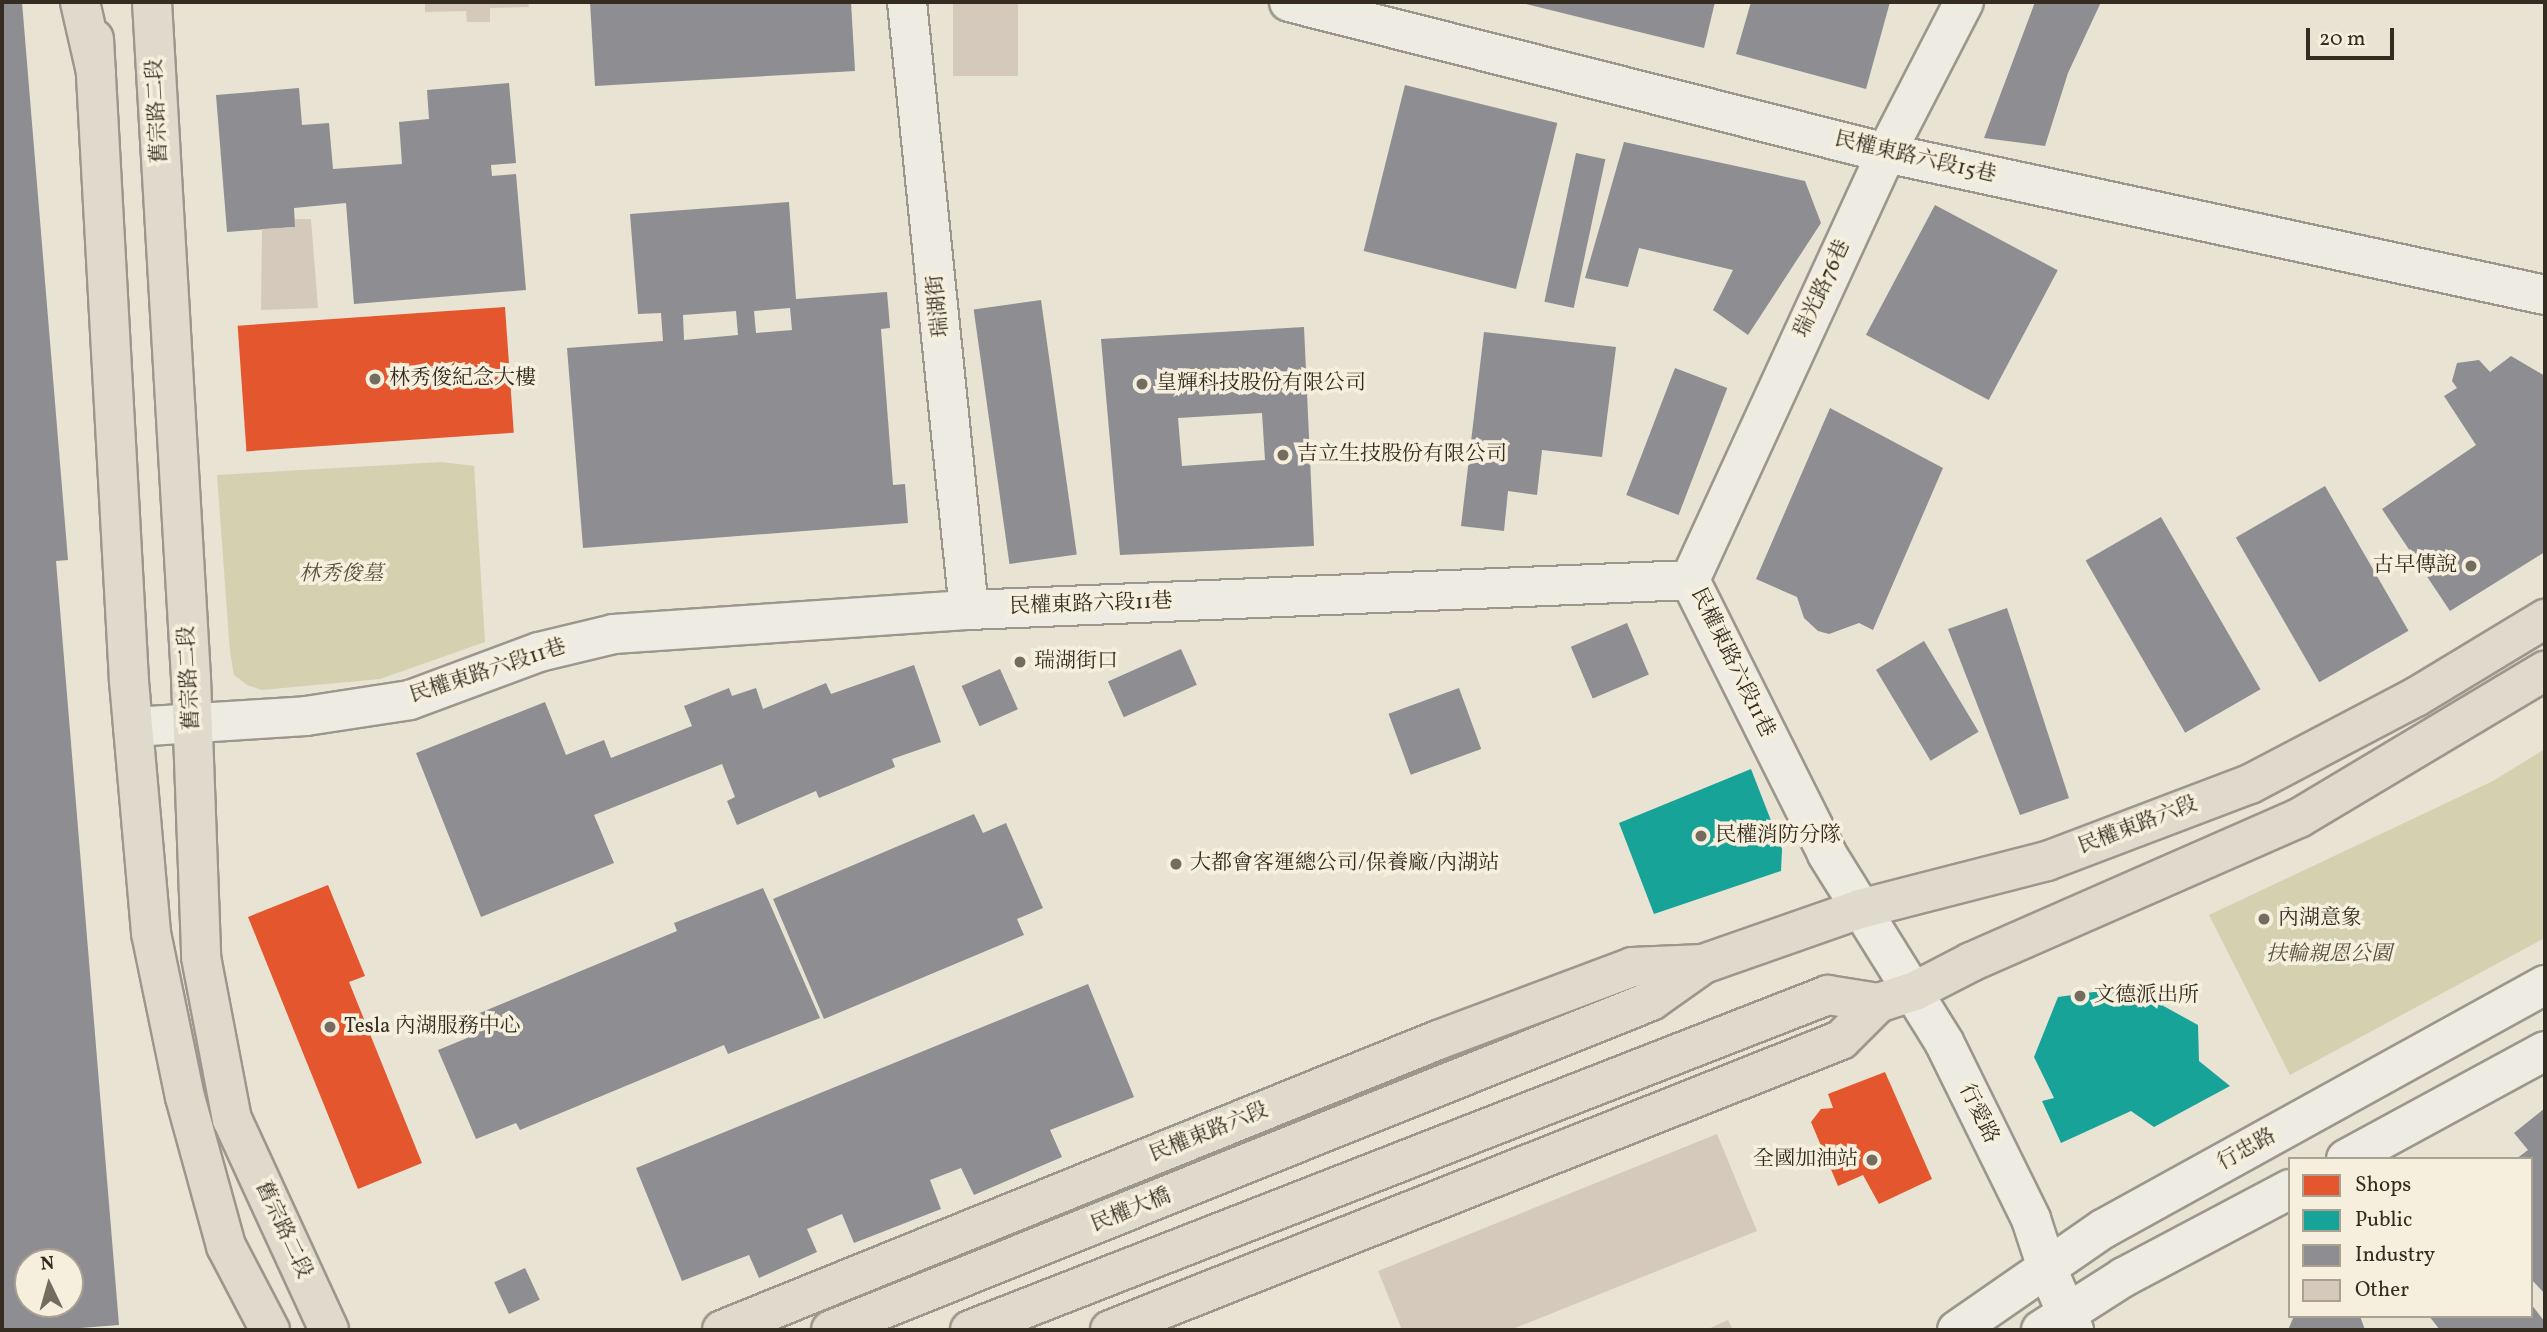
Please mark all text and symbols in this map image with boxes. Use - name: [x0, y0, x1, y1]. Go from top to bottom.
- scale bar: [2309, 14, 2396, 58]
- text: 20 m: [2319, 25, 2365, 54]
- street label: 舊宗路二段: [143, 58, 173, 164]
- street label: 民權東路六段15巷: [1832, 127, 1998, 189]
- street label: 瑞光路76巷: [1789, 236, 1857, 342]
- street label: 瑞湖街: [923, 273, 955, 339]
- place label: 林秀俊紀念大樓: [389, 366, 536, 392]
- marker: 林秀俊紀念大樓: [367, 371, 383, 387]
- place label: 皇輝科技股份有限公司: [1156, 371, 1366, 397]
- marker: 皇輝科技股份有限公司: [1134, 376, 1150, 392]
- place label: 吉立生技股份有限公司: [1297, 442, 1507, 468]
- marker: 吉立生技股份有限公司: [1275, 447, 1291, 463]
- place label: 古早傳說: [2373, 553, 2457, 579]
- marker: 古早傳說: [2463, 558, 2479, 574]
- park label: 林秀俊墓: [299, 562, 383, 588]
- street label: 民權東路六段11巷: [1685, 584, 1779, 742]
- street label: 民權東路六段11巷: [1009, 590, 1173, 620]
- street label: 舊宗路二段: [175, 625, 205, 731]
- street label: 民權東路六段11巷: [406, 635, 570, 709]
- place label: 瑞湖街口: [1034, 649, 1118, 675]
- marker: 瑞湖街口: [1012, 654, 1028, 670]
- street label: 民權東路六段: [2075, 792, 2201, 860]
- place label: 民權消防分隊: [1715, 823, 1841, 849]
- marker: 民權消防分隊: [1693, 828, 1709, 844]
- place label: 大都會客運總公司/保養廠/內湖站: [1190, 851, 1499, 877]
- marker: 大都會客運總公司/保養廠/內湖站: [1168, 856, 1184, 872]
- place label: 內湖意象: [2278, 906, 2362, 932]
- marker: 內湖意象: [2256, 911, 2272, 927]
- park label: 扶輪親恩公園: [2266, 942, 2392, 968]
- place label: 文德派出所: [2094, 983, 2199, 1009]
- marker: 文德派出所: [2072, 988, 2088, 1004]
- place label: Tesla 內湖服務中心: [344, 1014, 521, 1040]
- marker: Tesla 內湖服務中心: [322, 1019, 338, 1035]
- street label: 行愛路: [1953, 1080, 2003, 1148]
- street label: 民權東路六段: [1146, 1098, 1272, 1168]
- street label: 行忠路: [2213, 1124, 2281, 1176]
- place label: 全國加油站: [1753, 1147, 1858, 1173]
- marker: 全國加油站: [1864, 1152, 1880, 1168]
- legend: [2288, 1157, 2533, 1318]
- text: Shops: [2355, 1171, 2411, 1200]
- street label: 舊宗路二段: [249, 1177, 317, 1283]
- street label: 民權大橋: [1087, 1184, 1175, 1238]
- text: Public: [2355, 1206, 2412, 1235]
- text: Industry: [2355, 1241, 2435, 1270]
- north arrow: [14, 1248, 84, 1318]
- text: N: [39, 1251, 55, 1278]
- text: Other: [2355, 1276, 2409, 1305]

